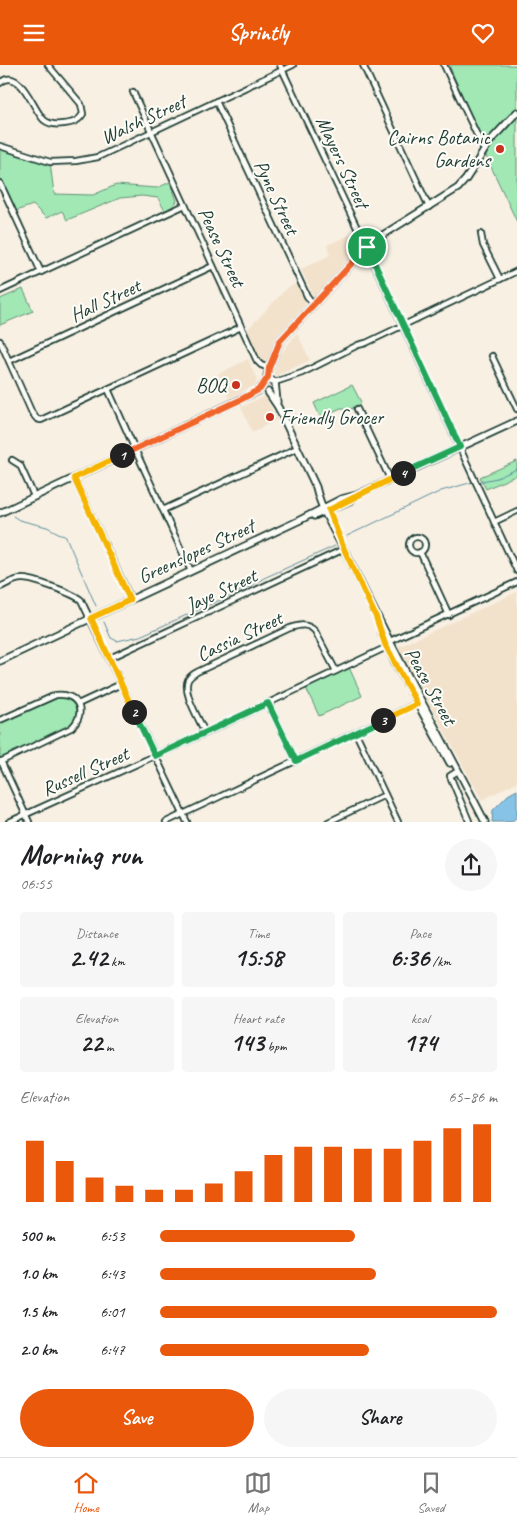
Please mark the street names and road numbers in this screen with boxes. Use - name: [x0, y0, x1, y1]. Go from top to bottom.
- street label: Walsh Street: [97, 88, 193, 150]
- street label: Mayers Street: [310, 112, 376, 215]
- street label: Pyne Street: [248, 156, 306, 241]
- street label: Pease Street: [192, 204, 252, 293]
- street label: Hall Street: [66, 272, 147, 328]
- street label: Greenslopes Street: [134, 512, 261, 589]
- street label: Jaye Street: [181, 562, 263, 618]
- street label: Cassia Street: [192, 605, 288, 667]
- street label: Pease Street: [399, 643, 463, 731]
- street label: Russell Street: [38, 740, 135, 802]

